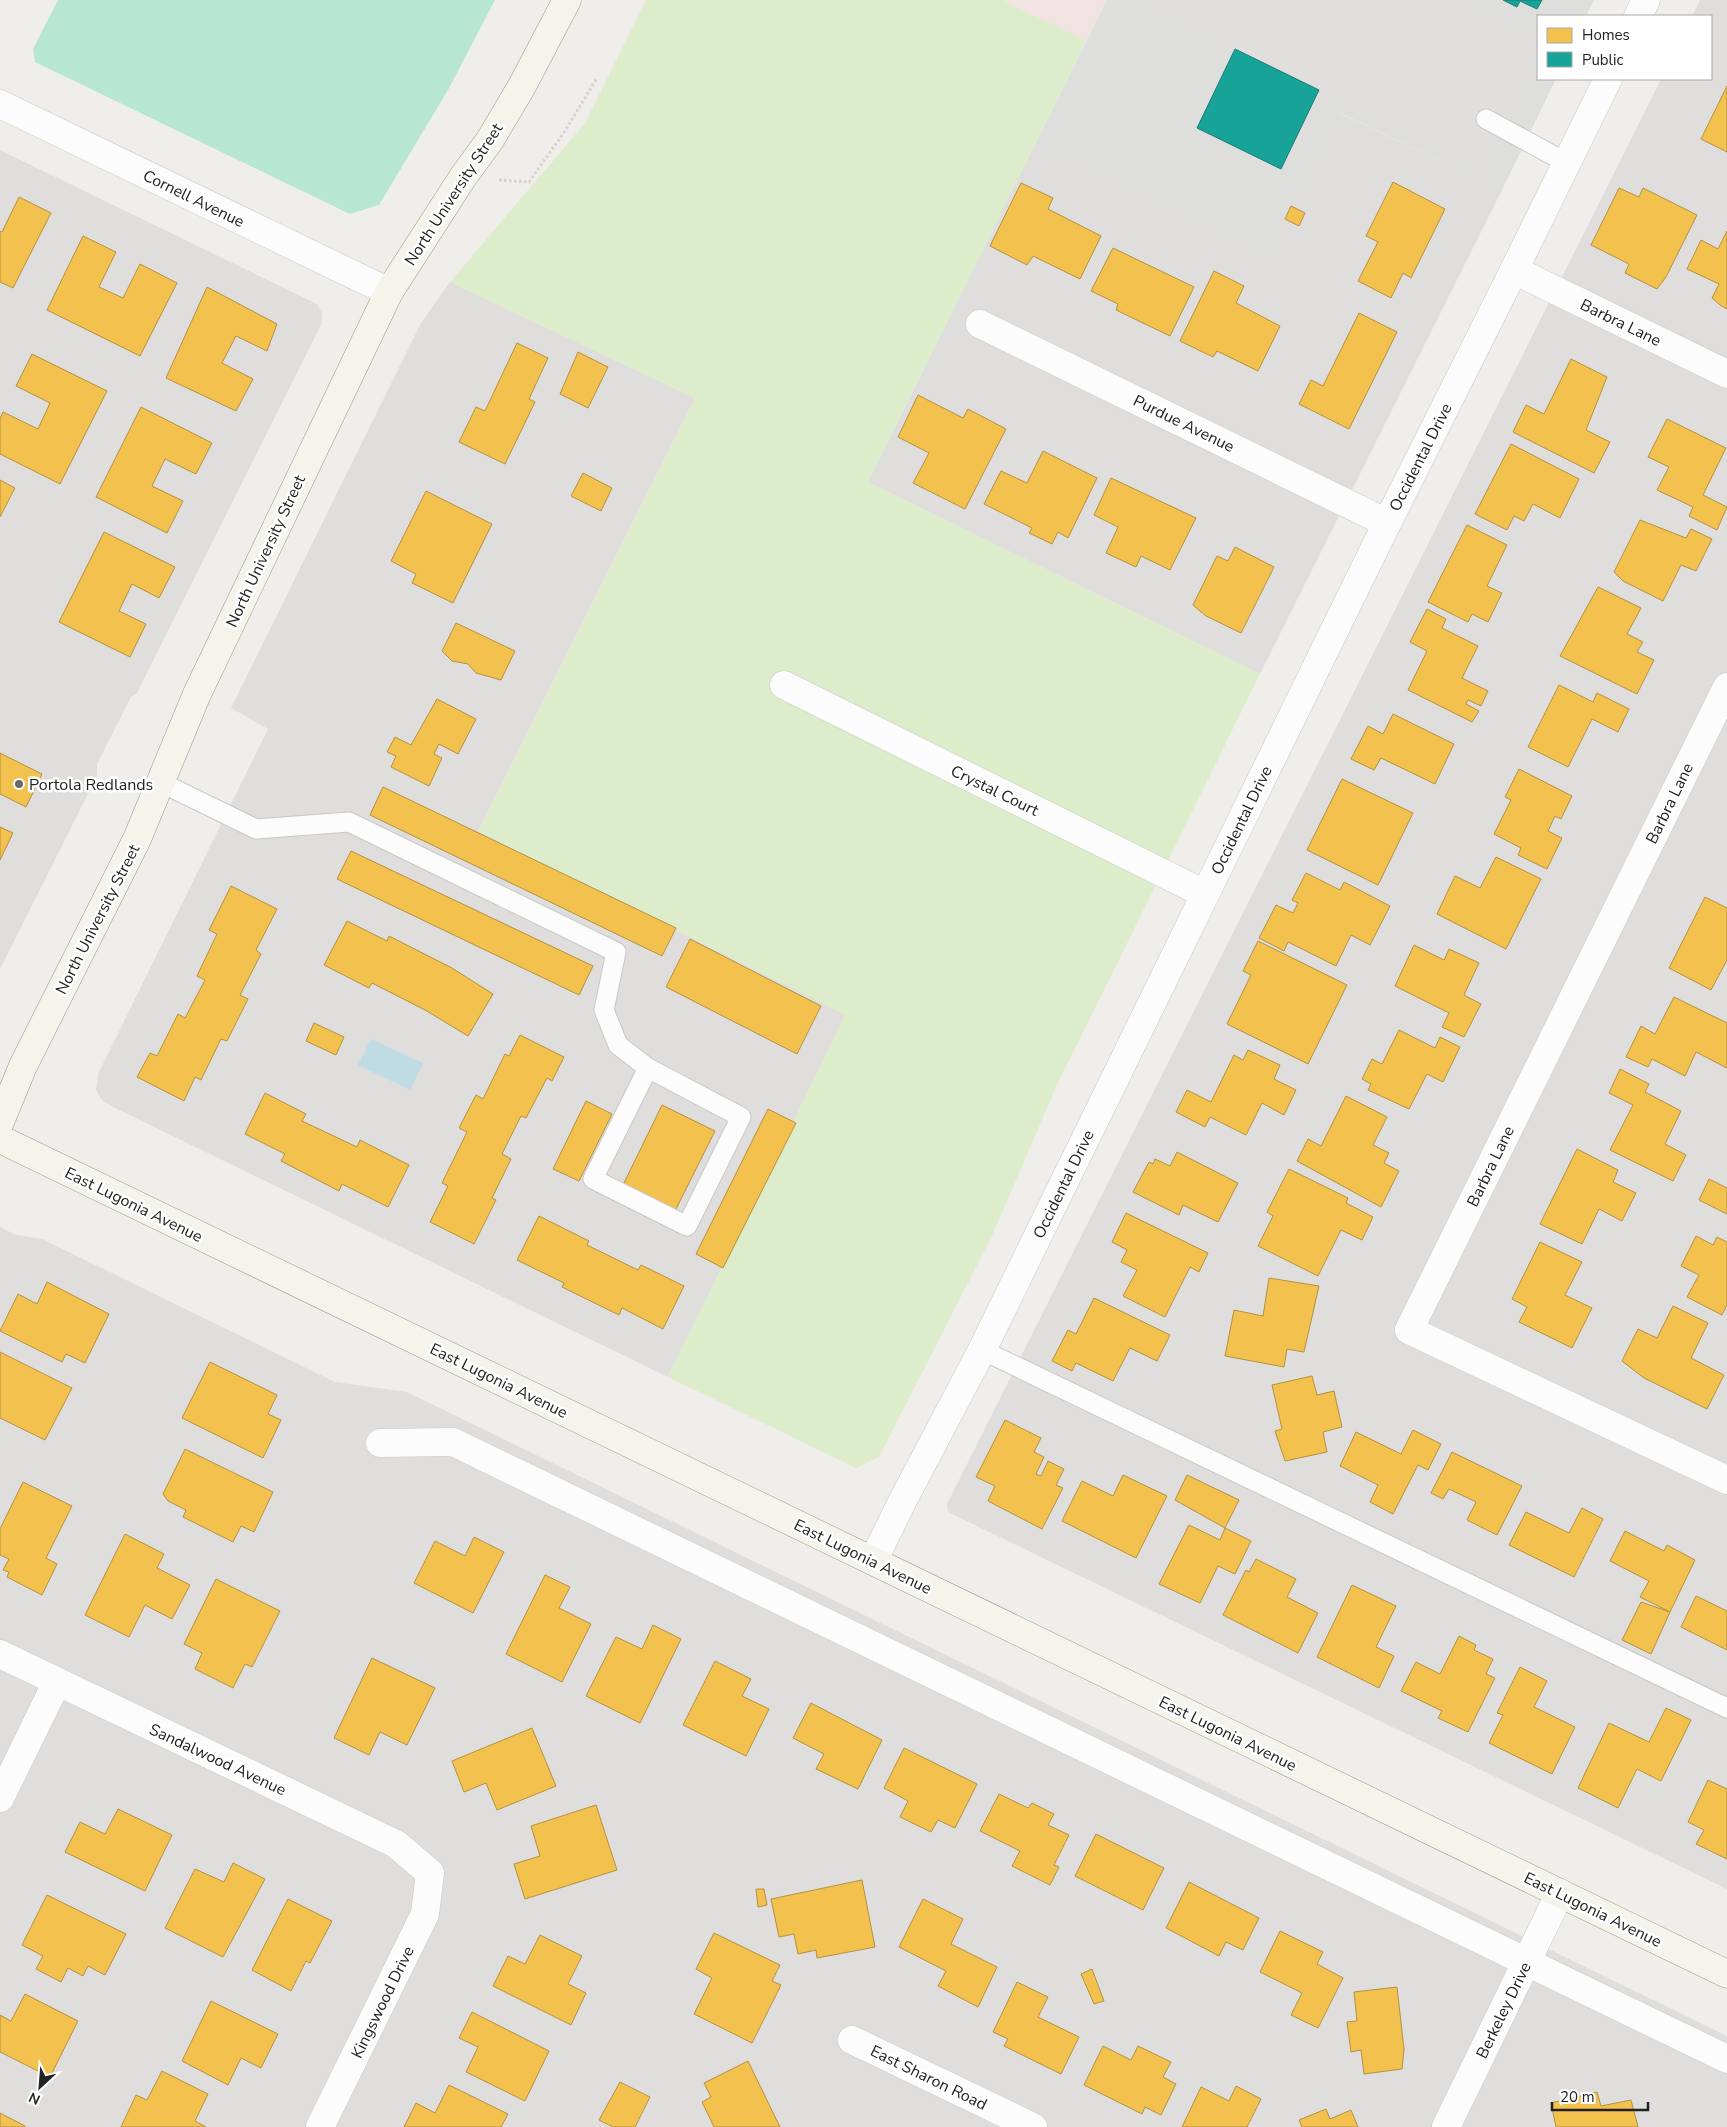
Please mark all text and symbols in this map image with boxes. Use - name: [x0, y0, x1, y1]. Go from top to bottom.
- legend: [1537, 15, 1712, 80]
- text: Homes: [1582, 25, 1630, 45]
- text: Public: [1582, 50, 1623, 70]
- street label: North University Street: [400, 119, 508, 270]
- street label: Cornell Avenue: [139, 165, 248, 233]
- street label: Barbra Lane: [1576, 294, 1665, 352]
- street label: Purdue Avenue: [1129, 390, 1238, 458]
- street label: Occidental Drive: [1384, 400, 1458, 515]
- street label: North University Street: [221, 471, 311, 631]
- street label: Barbra Lane: [1641, 759, 1699, 848]
- street label: Crystal Court: [947, 760, 1043, 822]
- street label: Occidental Drive: [1206, 762, 1278, 878]
- place label: Portola Redlands: [29, 774, 153, 796]
- marker: Portola Redlands: [13, 778, 25, 790]
- street label: North University Street: [51, 840, 145, 998]
- street label: Barbra Lane: [1462, 1122, 1520, 1211]
- street label: Occidental Drive: [1028, 1126, 1100, 1242]
- street label: East Lugonia Avenue: [61, 1162, 206, 1248]
- street label: East Lugonia Avenue: [426, 1338, 571, 1424]
- street label: East Lugonia Avenue: [790, 1514, 935, 1600]
- street label: East Lugonia Avenue: [1155, 1691, 1300, 1777]
- street label: Sandalwood Avenue: [146, 1718, 290, 1801]
- street label: East Lugonia Avenue: [1520, 1867, 1665, 1953]
- street label: Kingswood Drive: [346, 1943, 420, 2062]
- street label: Berkeley Drive: [1471, 1959, 1537, 2062]
- street label: East Sharon Road: [866, 2040, 991, 2116]
- north arrow: [15, 2062, 65, 2112]
- scale bar: [1552, 2080, 1648, 2112]
- text: N: [26, 2087, 43, 2109]
- text: 20 m: [1560, 2087, 1595, 2107]

